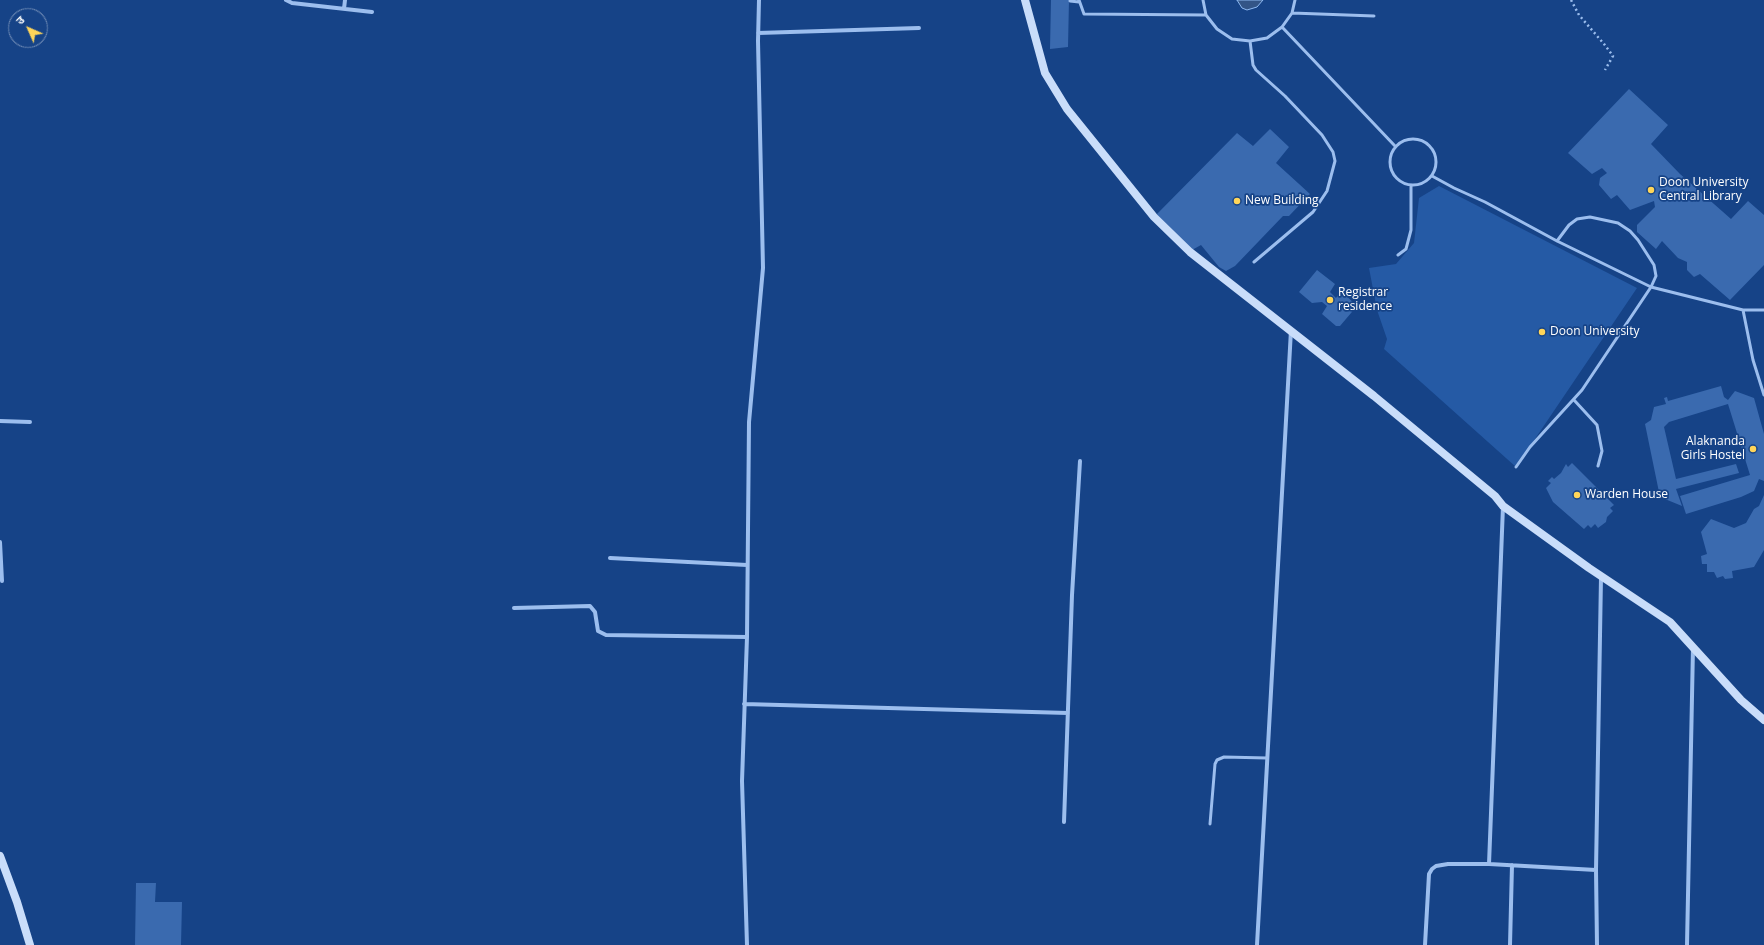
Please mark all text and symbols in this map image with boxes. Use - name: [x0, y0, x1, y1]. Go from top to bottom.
- north arrow: [8, 8, 48, 48]
- text: उ: [12, 12, 27, 27]
- place label: Doon University Central Library: [1659, 176, 1748, 204]
- marker: Doon University Central Library: [1646, 185, 1656, 195]
- place label: New Building: [1245, 194, 1319, 208]
- marker: New Building: [1232, 196, 1242, 206]
- place label: Registrar residence: [1338, 286, 1392, 314]
- marker: Registrar residence: [1325, 295, 1335, 305]
- place label: Doon University: [1550, 325, 1639, 339]
- marker: Doon University: [1537, 327, 1547, 337]
- place label: Alaknanda Girls Hostel: [1681, 435, 1745, 463]
- marker: Alaknanda Girls Hostel: [1748, 444, 1758, 454]
- place label: Warden House: [1585, 488, 1668, 502]
- marker: Warden House: [1572, 490, 1582, 500]

